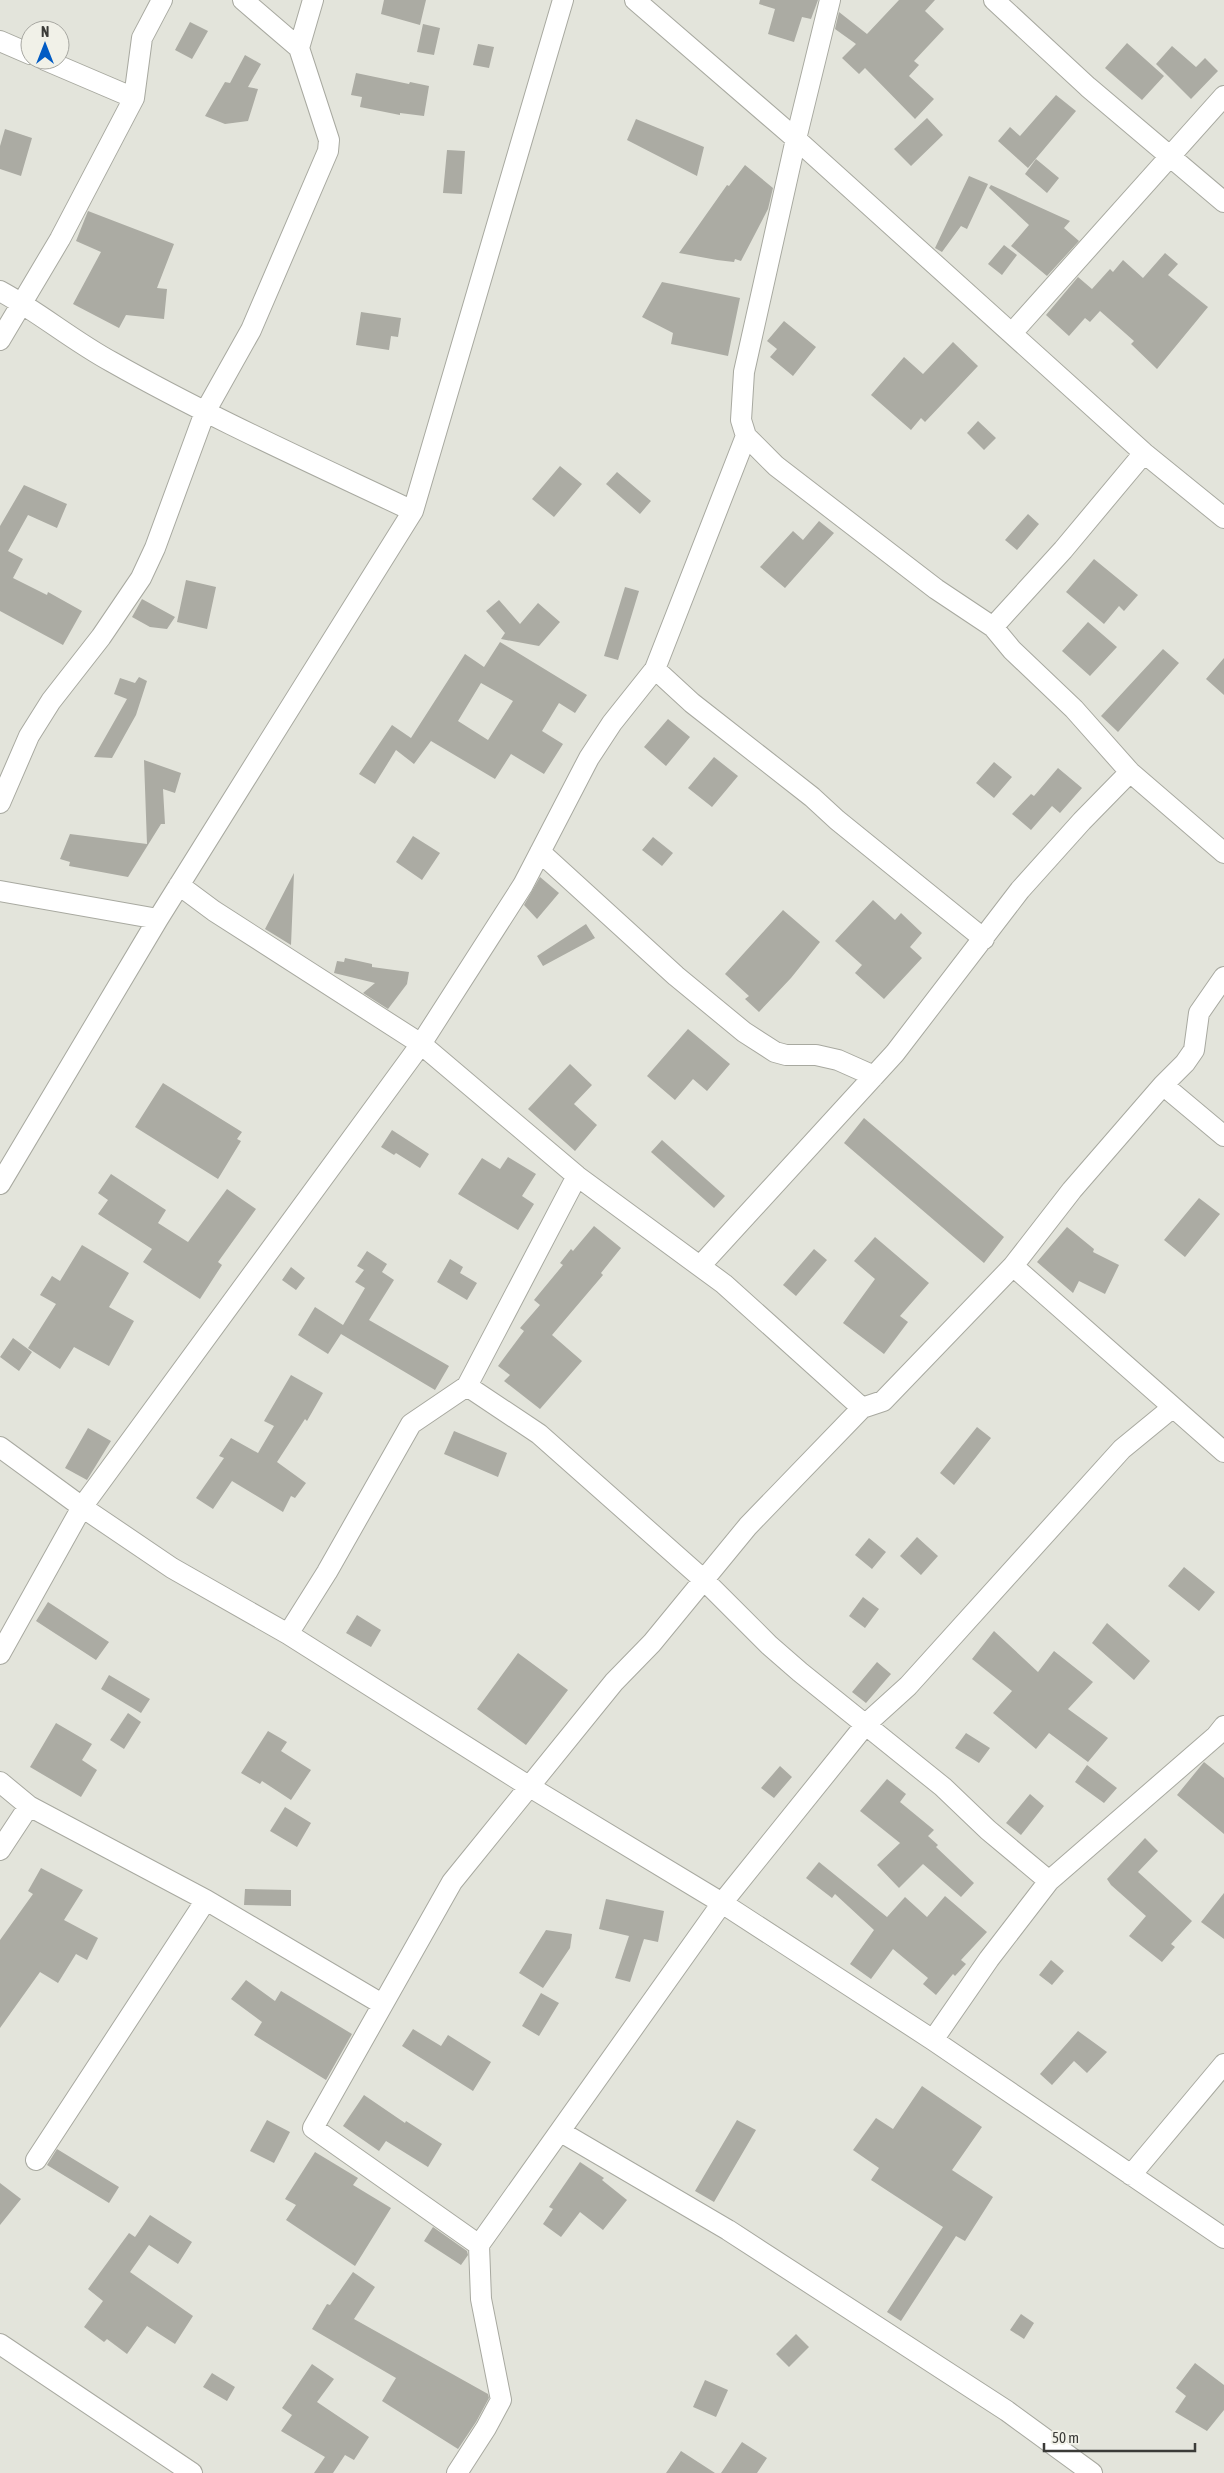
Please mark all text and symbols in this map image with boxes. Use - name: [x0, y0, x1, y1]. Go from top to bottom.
- north arrow: [20, 20, 70, 70]
- text: N: [41, 24, 49, 40]
- scale bar: [1044, 2420, 1195, 2452]
- text: 50 m: [1052, 2429, 1079, 2446]

